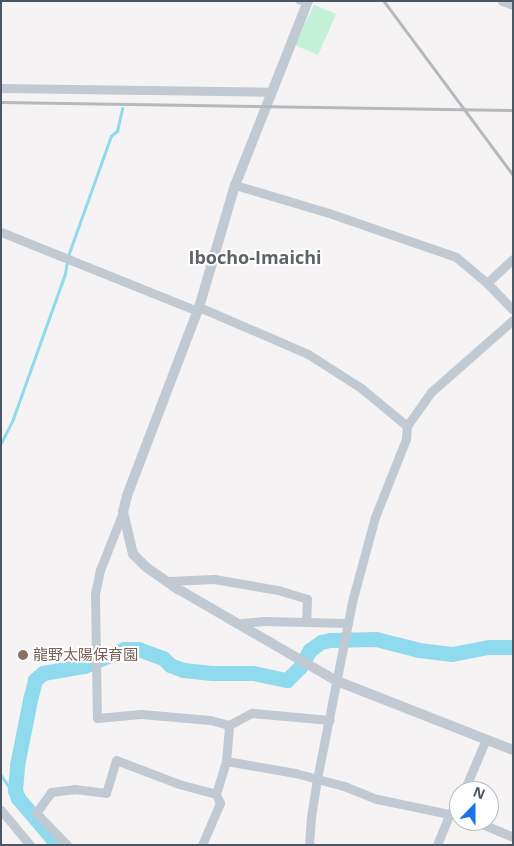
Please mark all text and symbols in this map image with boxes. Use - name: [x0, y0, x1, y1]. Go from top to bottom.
- district label: Ibocho-Imaichi: [188, 246, 322, 268]
- place label: 龍野太陽保育園: [33, 646, 138, 664]
- marker: 龍野太陽保育園: [17, 649, 29, 661]
- north arrow: [449, 781, 499, 831]
- text: N: [471, 782, 488, 803]

